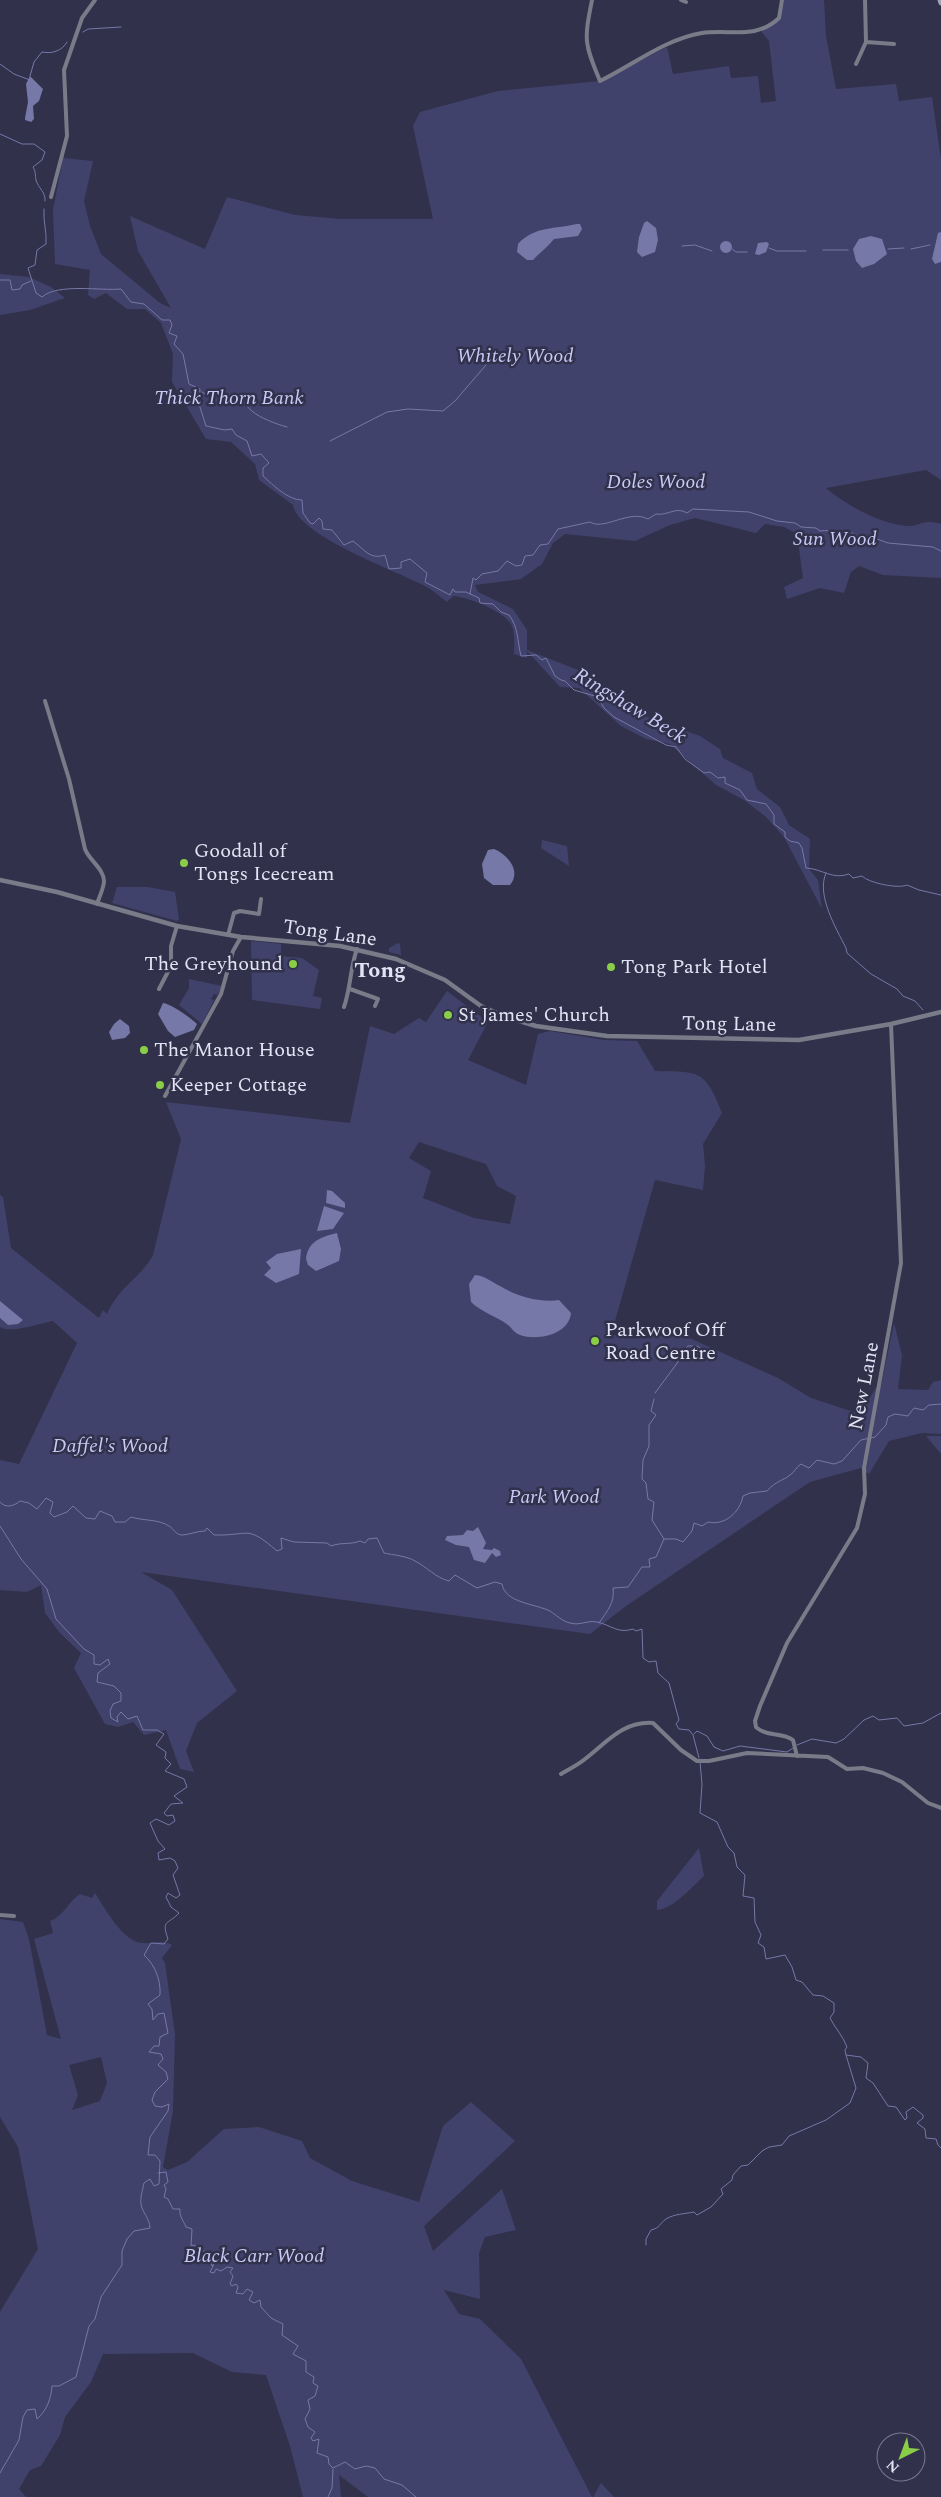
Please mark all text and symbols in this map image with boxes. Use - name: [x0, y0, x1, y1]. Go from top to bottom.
- park label: Whitely Wood: [456, 341, 574, 371]
- park label: Thick Thorn Bank: [154, 383, 305, 413]
- park label: Doles Wood: [607, 467, 705, 497]
- park label: Sun Wood: [793, 524, 877, 554]
- water label: Ringshaw Beck: [567, 659, 693, 753]
- place label: Goodall of Tongs Icecream: [194, 836, 335, 889]
- marker: Goodall of Tongs Icecream: [178, 857, 190, 869]
- street label: Tong Lane: [281, 912, 379, 954]
- place label: The Greyhound: [144, 949, 283, 979]
- place label: Tong Park Hotel: [621, 952, 768, 982]
- district label: Tong: [354, 954, 406, 987]
- marker: The Greyhound: [287, 958, 299, 970]
- marker: Tong Park Hotel: [605, 961, 617, 973]
- place label: St James' Church: [458, 1000, 610, 1030]
- street label: Tong Lane: [682, 1008, 776, 1040]
- marker: St James' Church: [442, 1009, 454, 1021]
- place label: The Manor House: [154, 1035, 315, 1065]
- marker: The Manor House: [138, 1044, 150, 1056]
- place label: Keeper Cottage: [170, 1070, 307, 1100]
- marker: Keeper Cottage: [154, 1079, 166, 1091]
- place label: Parkwoof Off Road Centre: [605, 1315, 726, 1368]
- marker: Parkwoof Off Road Centre: [589, 1335, 601, 1347]
- street label: New Lane: [841, 1339, 887, 1433]
- park label: Daffel's Wood: [52, 1431, 168, 1461]
- park label: Park Wood: [509, 1482, 599, 1512]
- park label: Black Carr Wood: [184, 2241, 324, 2271]
- north arrow: [876, 2432, 926, 2482]
- text: N: [881, 2455, 904, 2478]

